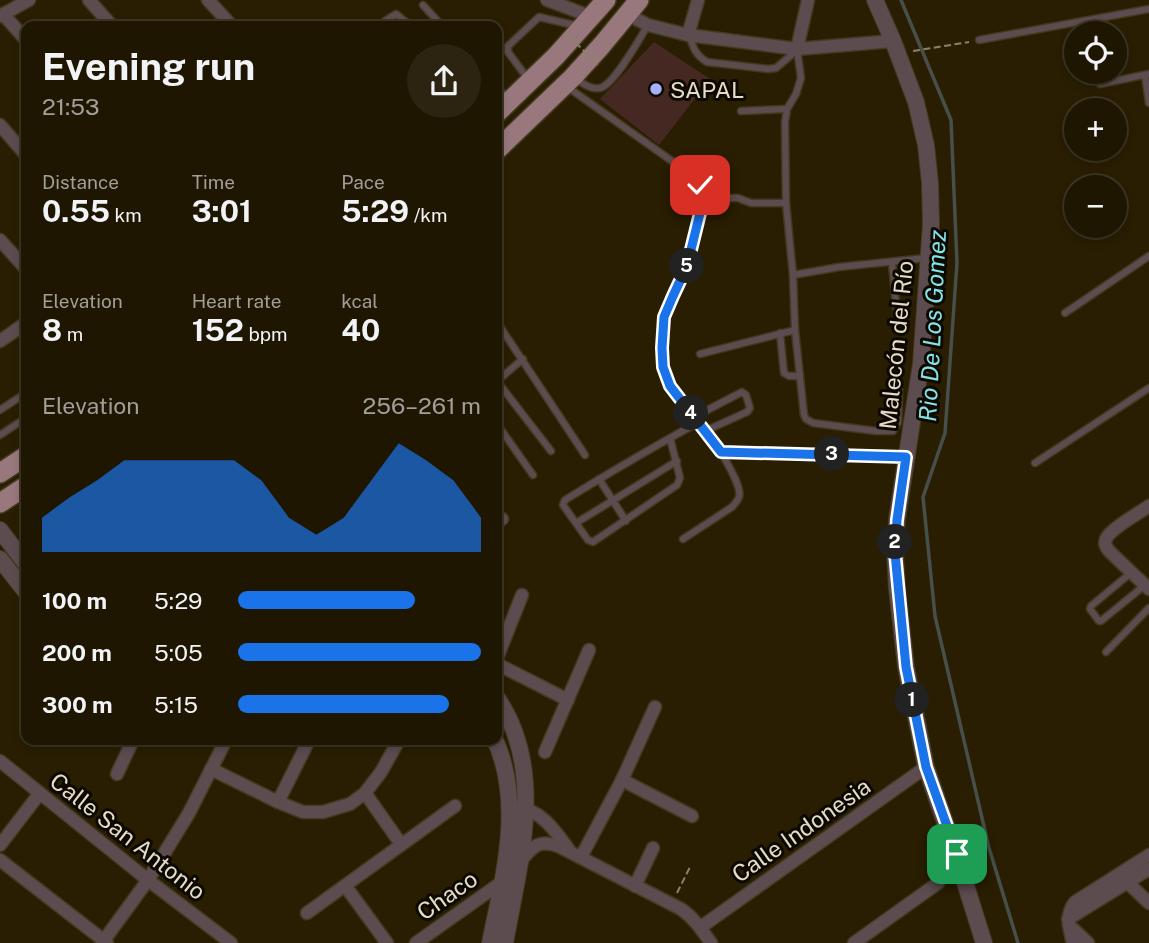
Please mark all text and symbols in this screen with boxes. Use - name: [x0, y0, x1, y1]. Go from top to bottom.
- map controls: [1064, 21, 1127, 238]
- button: locate: [1064, 21, 1127, 84]
- text: Evening run: [42, 44, 255, 89]
- button: share: [407, 44, 481, 118]
- place label: SAPAL: [670, 76, 744, 103]
- marker: SAPAL: [648, 81, 664, 97]
- text: 21:53: [42, 93, 99, 120]
- button: +: [1064, 98, 1127, 161]
- pin: [670, 155, 730, 215]
- icon: check: [681, 166, 719, 204]
- text: Distance: [42, 171, 119, 193]
- text: Time: [192, 171, 235, 193]
- text: Pace: [341, 171, 385, 193]
- button: −: [1064, 175, 1127, 238]
- text: 0.55: [42, 193, 110, 229]
- text: 3:01: [192, 193, 252, 229]
- text: 5:29: [341, 193, 409, 229]
- text: km: [110, 204, 142, 226]
- text: /km: [409, 204, 447, 226]
- water label: Rio De Los Gomez: [913, 229, 951, 423]
- pin: 5: [670, 248, 704, 284]
- text: 5: [680, 254, 693, 276]
- street label: Malecón del Río: [874, 259, 918, 431]
- text: Elevation: [42, 290, 123, 312]
- text: Heart rate: [192, 290, 281, 312]
- text: kcal: [341, 290, 378, 312]
- text: 8: [42, 312, 62, 348]
- text: 152: [192, 312, 244, 348]
- text: 40: [341, 312, 380, 348]
- text: m: [62, 323, 83, 345]
- text: bpm: [244, 323, 288, 345]
- text: Elevation: [42, 392, 140, 419]
- text: 256–261 m: [363, 392, 481, 419]
- pin: 4: [674, 396, 708, 430]
- text: 4: [684, 401, 697, 423]
- pin: 3: [814, 436, 850, 472]
- text: 3: [825, 442, 838, 464]
- pin: 2: [878, 524, 912, 560]
- text: 2: [888, 530, 901, 552]
- text: 100 m: [42, 587, 107, 614]
- text: 5:29: [154, 587, 202, 614]
- text: 200 m: [42, 639, 112, 666]
- text: 5:05: [154, 639, 203, 666]
- pin: 1: [894, 682, 930, 718]
- text: 1: [907, 688, 916, 710]
- text: 300 m: [42, 691, 113, 718]
- text: 5:15: [154, 691, 198, 718]
- street label: Calle San Antonio: [45, 767, 211, 905]
- street label: Calle Indonesia: [727, 772, 875, 888]
- pin: [927, 824, 987, 884]
- icon: arrive: [938, 835, 976, 873]
- street label: Chaco: [412, 865, 482, 925]

